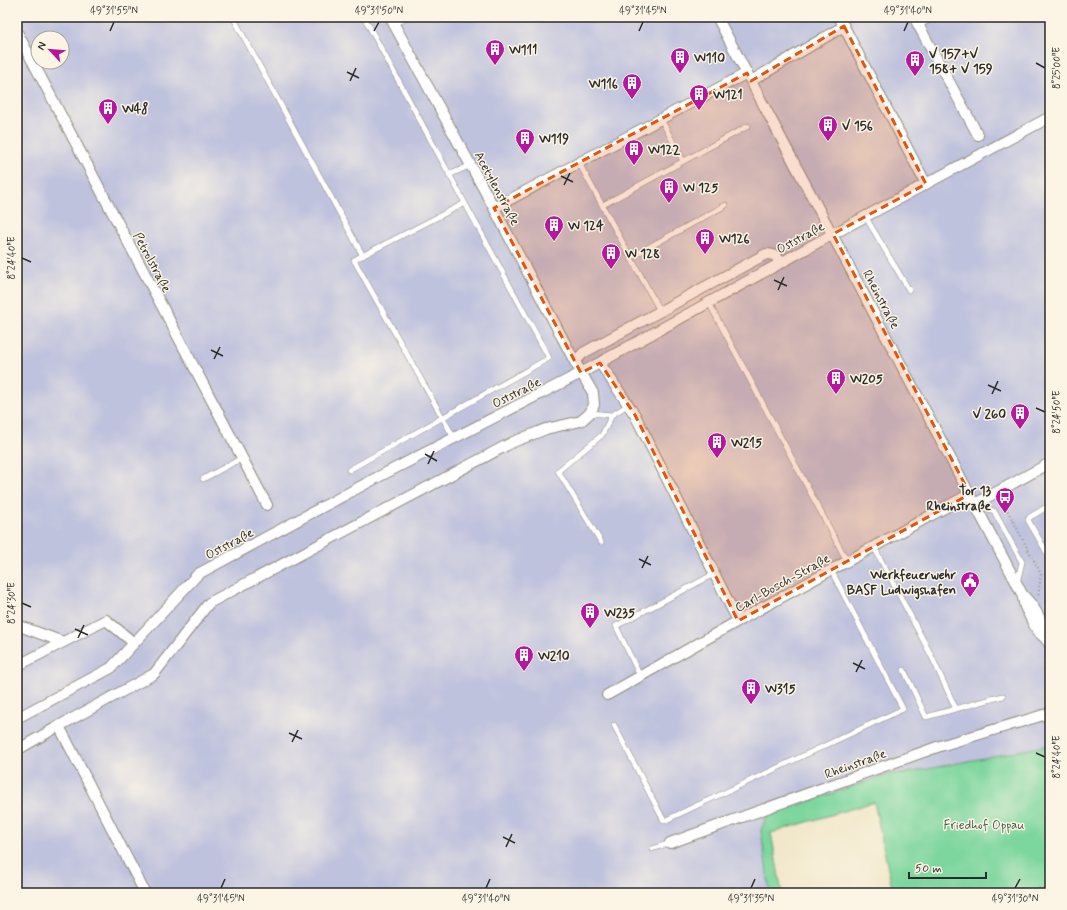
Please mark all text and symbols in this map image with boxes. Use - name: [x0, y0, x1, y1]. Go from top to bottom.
- text: 49°31'55"N: [90, 4, 138, 18]
- text: 49°31'50"N: [355, 4, 403, 18]
- text: 49°31'45"N: [619, 4, 667, 18]
- text: 49°31'40"N: [884, 4, 932, 18]
- north arrow: [30, 30, 70, 70]
- building icon: W111: [484, 38, 506, 66]
- text: N: [34, 40, 50, 52]
- place label: W111: [508, 42, 537, 59]
- building icon: W110: [669, 46, 691, 74]
- place label: V 157+V 158+ V 159: [929, 46, 993, 78]
- text: 8°25'00"E: [1050, 47, 1064, 89]
- building icon: V 157+V 158+ V 159: [904, 49, 926, 77]
- place label: W110: [693, 50, 725, 67]
- building icon: W116: [621, 72, 643, 100]
- place label: W116: [588, 76, 618, 93]
- building icon: W121: [688, 83, 710, 111]
- place label: W121: [712, 87, 743, 104]
- building icon: W48: [97, 97, 119, 125]
- place label: W48: [121, 101, 148, 118]
- building icon: V 156: [817, 114, 839, 142]
- place label: V 156: [842, 118, 873, 135]
- building icon: W119: [514, 127, 536, 155]
- place label: W119: [538, 131, 569, 148]
- building icon: W122: [623, 138, 645, 166]
- place label: W122: [647, 142, 680, 159]
- street label: Acetylenstraße: [470, 149, 523, 229]
- building icon: W 125: [658, 176, 680, 204]
- place label: W 125: [682, 180, 719, 197]
- building icon: W 124: [543, 214, 565, 242]
- place label: W 124: [567, 218, 604, 235]
- street label: Oststraße: [774, 218, 828, 258]
- building icon: W126: [694, 227, 716, 255]
- street label: Petrolstraße: [129, 230, 175, 296]
- place label: W126: [718, 231, 750, 248]
- text: 8°24'40"E: [5, 236, 19, 280]
- building icon: W 128: [600, 242, 622, 270]
- place label: W 128: [624, 246, 660, 263]
- street label: Rheinstraße: [858, 267, 903, 332]
- building icon: W205: [825, 367, 847, 395]
- place label: W205: [849, 371, 884, 388]
- street label: Oststraße: [489, 374, 544, 413]
- text: 8°24'50"E: [1050, 390, 1064, 434]
- building icon: V 260: [1009, 402, 1031, 430]
- place label: V 260: [973, 406, 1006, 423]
- building icon: W215: [706, 431, 728, 459]
- place label: W215: [730, 435, 763, 452]
- place label: Tor 13 Rheinstraße: [926, 483, 992, 515]
- bus stop icon: Tor 13 Rheinstraße: [994, 486, 1016, 514]
- street label: Oststraße: [203, 525, 257, 564]
- street label: Carl-Bosch-Straße: [732, 550, 833, 617]
- place label: Werkfeuerwehr BASF Ludwigshafen: [847, 567, 956, 600]
- public building icon: Werkfeuerwehr BASF Ludwigshafen: [959, 570, 981, 598]
- text: 8°24'30"E: [5, 582, 19, 624]
- building icon: W235: [579, 601, 601, 629]
- place label: W235: [603, 605, 636, 622]
- building icon: W210: [513, 644, 535, 672]
- place label: W210: [537, 648, 570, 665]
- building icon: W315: [740, 677, 762, 705]
- place label: W315: [764, 681, 796, 698]
- text: 8°24'40"E: [1050, 735, 1064, 779]
- street label: Rheinstraße: [822, 745, 889, 783]
- park label: Friedhof Oppau: [944, 817, 1024, 834]
- scale bar: [909, 854, 986, 880]
- text: 50 m: [915, 861, 942, 877]
- text: 49°31'45"N: [197, 892, 245, 906]
- text: 49°31'40"N: [462, 892, 510, 906]
- text: 49°31'35"N: [728, 892, 774, 906]
- text: 49°31'30"N: [992, 892, 1039, 906]

